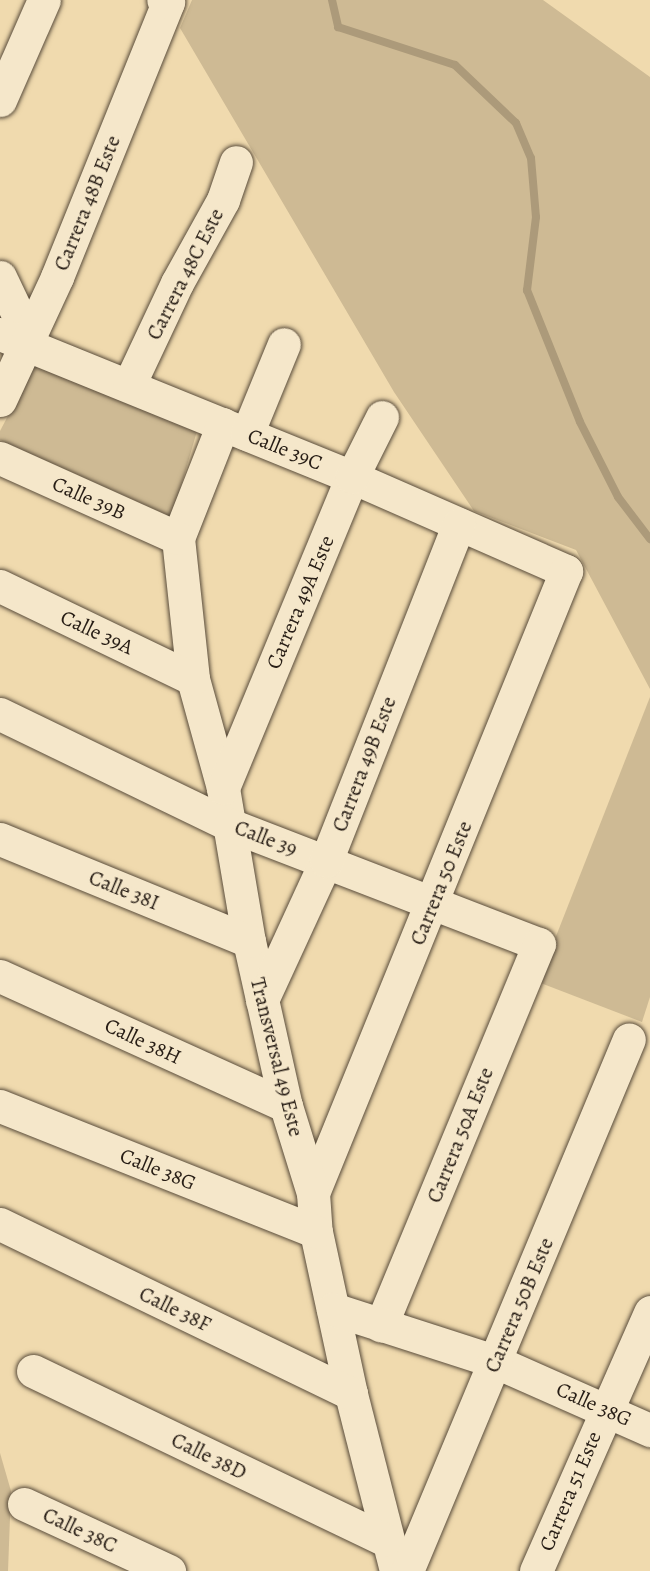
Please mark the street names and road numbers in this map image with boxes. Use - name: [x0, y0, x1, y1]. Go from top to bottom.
- street label: Carrera 48B Este: [48, 132, 126, 274]
- street label: Carrera 48C Este: [141, 204, 229, 344]
- street label: Calle 39C: [244, 423, 326, 475]
- street label: Calle 39B: [48, 471, 130, 525]
- street label: Carrera 49A Este: [261, 531, 339, 673]
- street label: Calle 39A: [57, 604, 137, 660]
- street label: Carrera 49B Este: [327, 693, 401, 835]
- street label: Calle 39: [231, 815, 301, 861]
- street label: Carrera 50 Este: [405, 817, 477, 949]
- street label: Calle 38I: [85, 865, 163, 915]
- street label: Transversal 49 Este: [245, 975, 309, 1139]
- street label: Calle 38H: [101, 1012, 185, 1070]
- street label: Carrera 50A Este: [421, 1064, 499, 1206]
- street label: Calle 38G: [116, 1142, 200, 1196]
- street label: Carrera 50B Este: [479, 1234, 559, 1376]
- street label: Calle 38F: [135, 1281, 215, 1337]
- street label: Calle 38G: [552, 1376, 636, 1432]
- street label: Calle 38D: [167, 1427, 251, 1485]
- street label: Carrera 51 Este: [533, 1427, 607, 1555]
- street label: Calle 38C: [39, 1502, 121, 1558]

